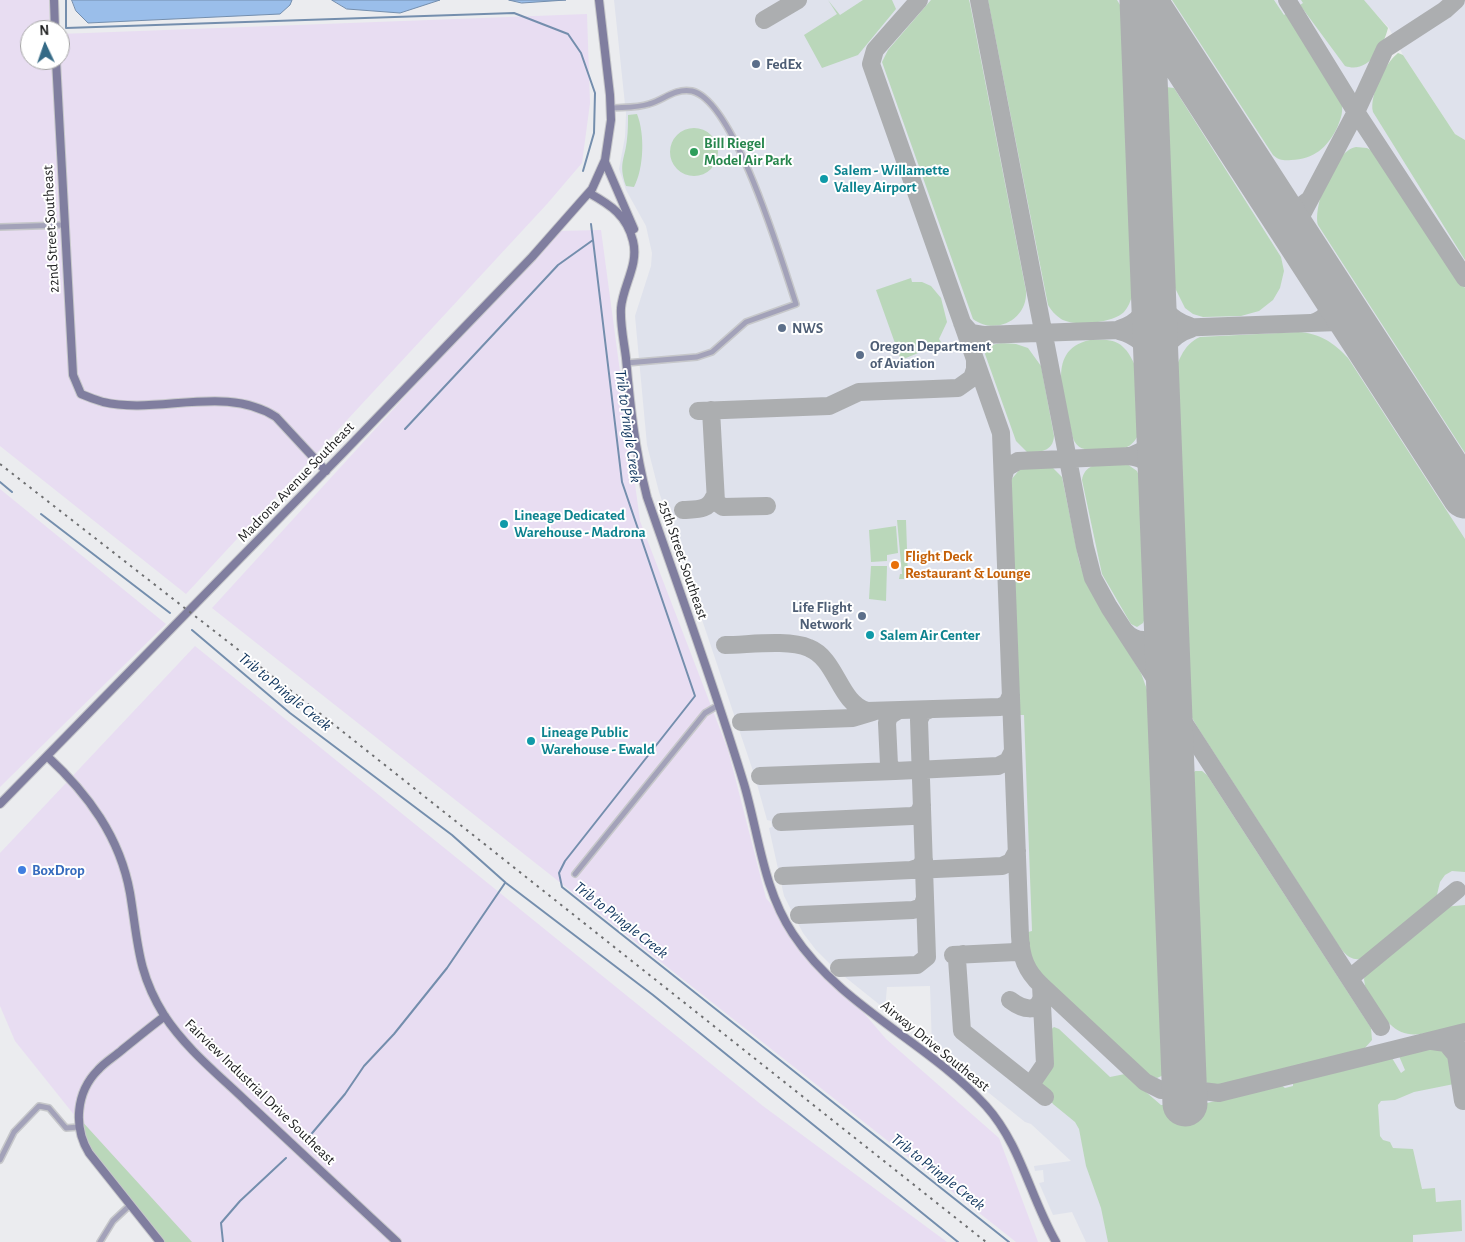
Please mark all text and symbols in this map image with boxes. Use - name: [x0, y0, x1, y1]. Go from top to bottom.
- north arrow: [20, 20, 70, 70]
- text: N: [39, 24, 49, 38]
- place label: FedEx: [766, 55, 802, 73]
- marker: FedEx: [750, 58, 762, 70]
- place label: Bill Riegel Model Air Park: [704, 134, 792, 169]
- marker: Bill Riegel Model Air Park: [688, 146, 700, 158]
- place label: Salem - Willamette Valley Airport: [834, 161, 949, 196]
- street label: 22nd Street Southeast: [39, 165, 63, 293]
- marker: Salem - Willamette Valley Airport: [818, 173, 830, 185]
- place label: NWS: [792, 319, 823, 337]
- marker: NWS: [776, 322, 788, 334]
- place label: Oregon Department of Aviation: [870, 337, 991, 372]
- marker: Oregon Department of Aviation: [854, 349, 866, 361]
- water label: Trib to Pringle Creek: [611, 368, 645, 484]
- street label: Madrona Avenue Southeast: [234, 418, 358, 546]
- street label: 25th Street Southeast: [654, 498, 712, 622]
- place label: Lineage Dedicated Warehouse - Madrona: [514, 506, 646, 541]
- marker: Lineage Dedicated Warehouse - Madrona: [498, 518, 510, 530]
- place label: Flight Deck Restaurant & Lounge: [905, 547, 1031, 582]
- marker: Flight Deck Restaurant & Lounge: [889, 559, 901, 571]
- place label: Life Flight Network: [792, 598, 852, 633]
- marker: Life Flight Network: [856, 610, 868, 622]
- place label: Salem Air Center: [880, 626, 980, 644]
- marker: Salem Air Center: [864, 629, 876, 641]
- water label: Trib to Pringle Creek: [235, 649, 335, 735]
- place label: Lineage Public Warehouse - Ewald: [541, 723, 655, 758]
- marker: Lineage Public Warehouse - Ewald: [525, 735, 537, 747]
- place label: BoxDrop: [32, 861, 85, 879]
- marker: BoxDrop: [16, 864, 28, 876]
- water label: Trib to Pringle Creek: [570, 877, 672, 963]
- street label: Airway Drive Southeast: [877, 997, 993, 1095]
- street label: Fairview Industrial Drive Southeast: [181, 1015, 339, 1169]
- water label: Trib to Pringle Creek: [887, 1129, 989, 1215]

